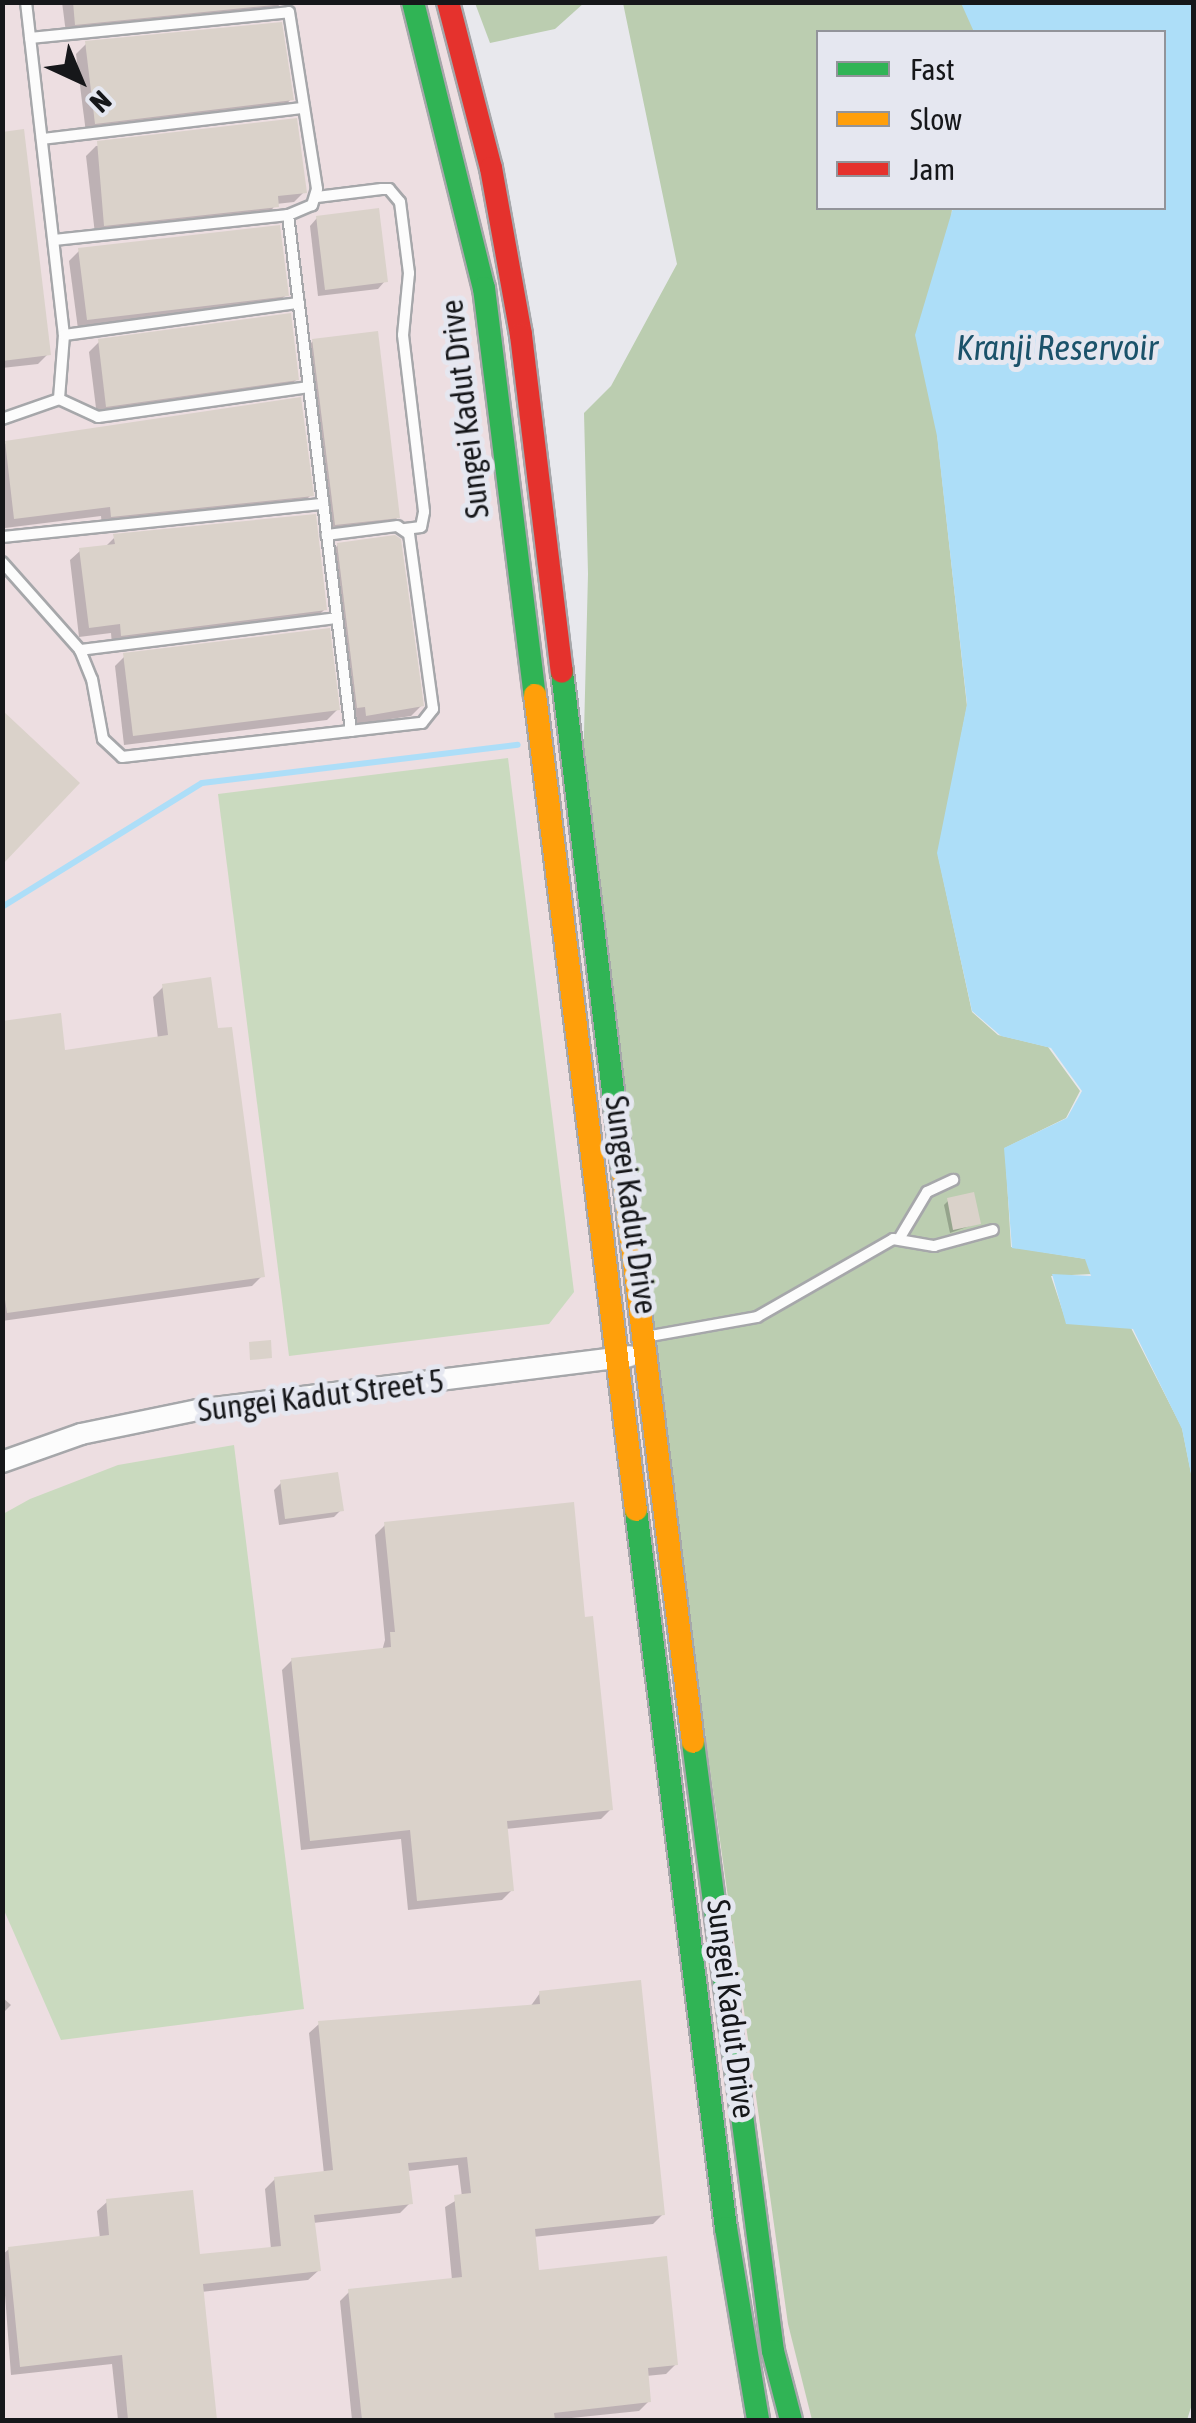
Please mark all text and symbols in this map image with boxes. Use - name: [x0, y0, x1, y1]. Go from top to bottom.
- north arrow: [30, 30, 130, 130]
- legend: [816, 30, 1166, 210]
- text: Fast: [910, 52, 955, 86]
- text: N: [84, 84, 118, 119]
- text: Slow: [910, 102, 962, 136]
- text: Jam: [910, 152, 955, 186]
- street label: Sungei Kadut Drive: [433, 297, 497, 521]
- water label: Kranji Reservoir: [956, 326, 1158, 368]
- street label: Sungei Kadut Drive: [597, 1093, 665, 1317]
- street label: Sungei Kadut Street 5: [196, 1362, 446, 1430]
- street label: Sungei Kadut Drive: [699, 1897, 763, 2121]

